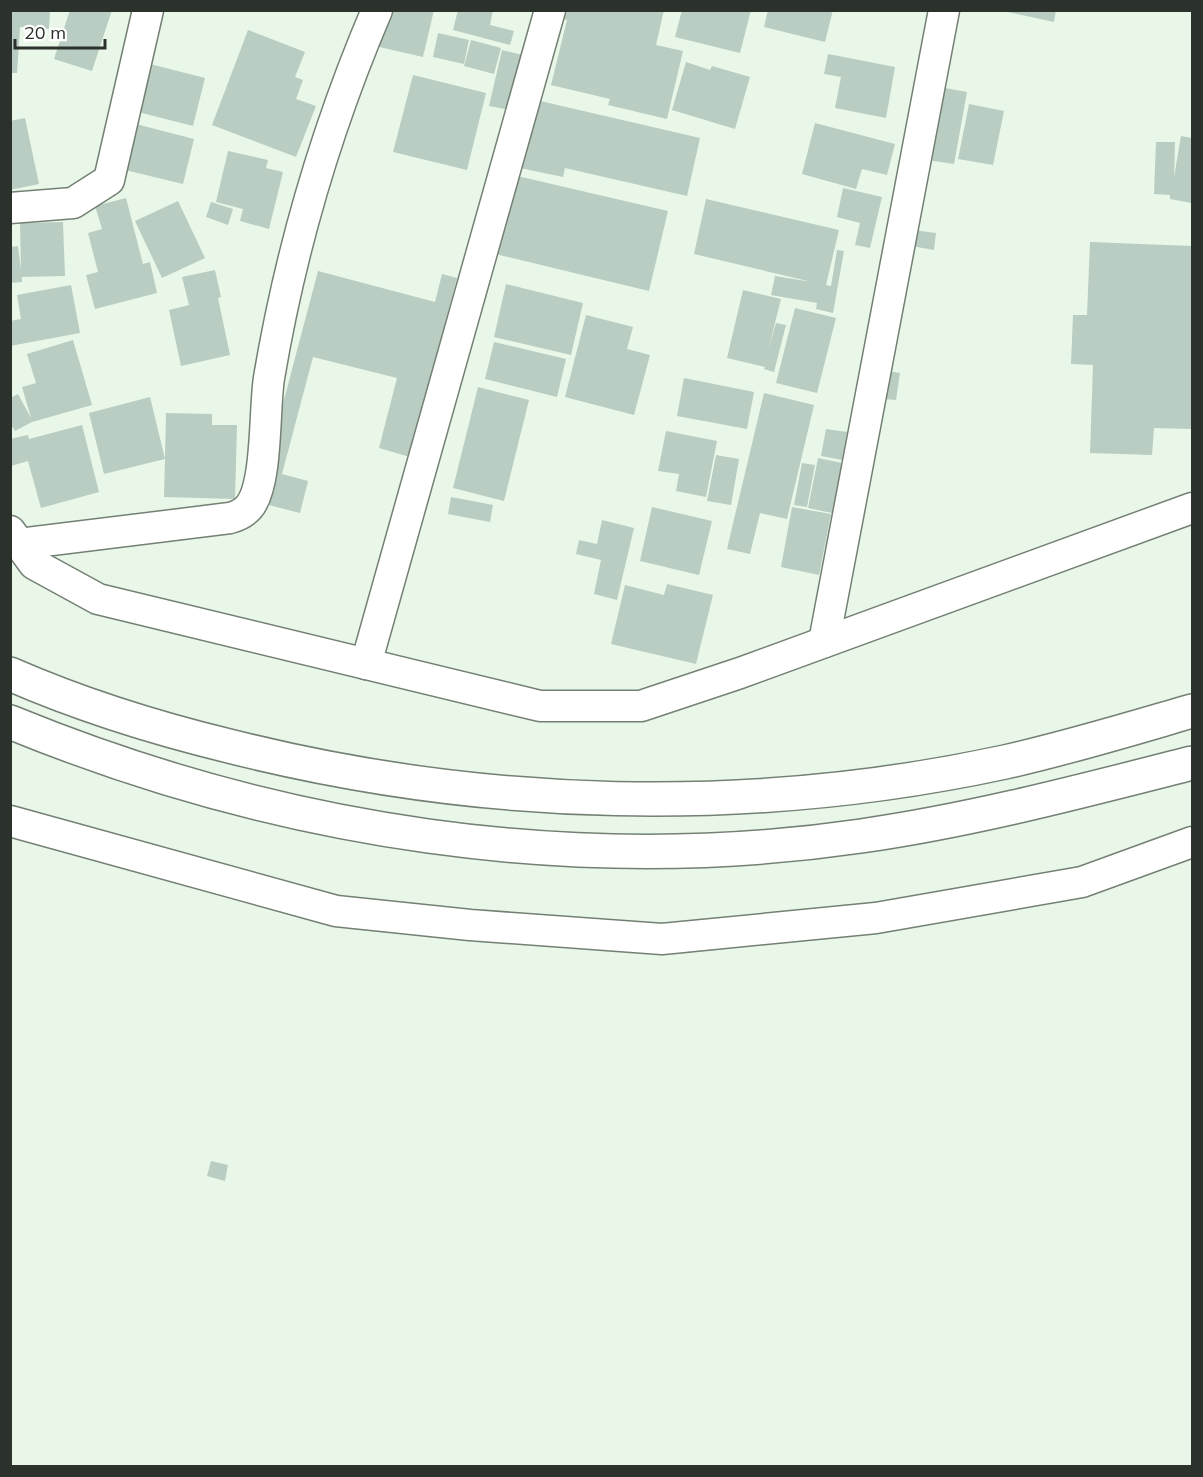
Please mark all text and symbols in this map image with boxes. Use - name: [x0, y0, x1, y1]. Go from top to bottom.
- scale bar: [15, 12, 105, 50]
- text: 20 m: [24, 21, 66, 44]

